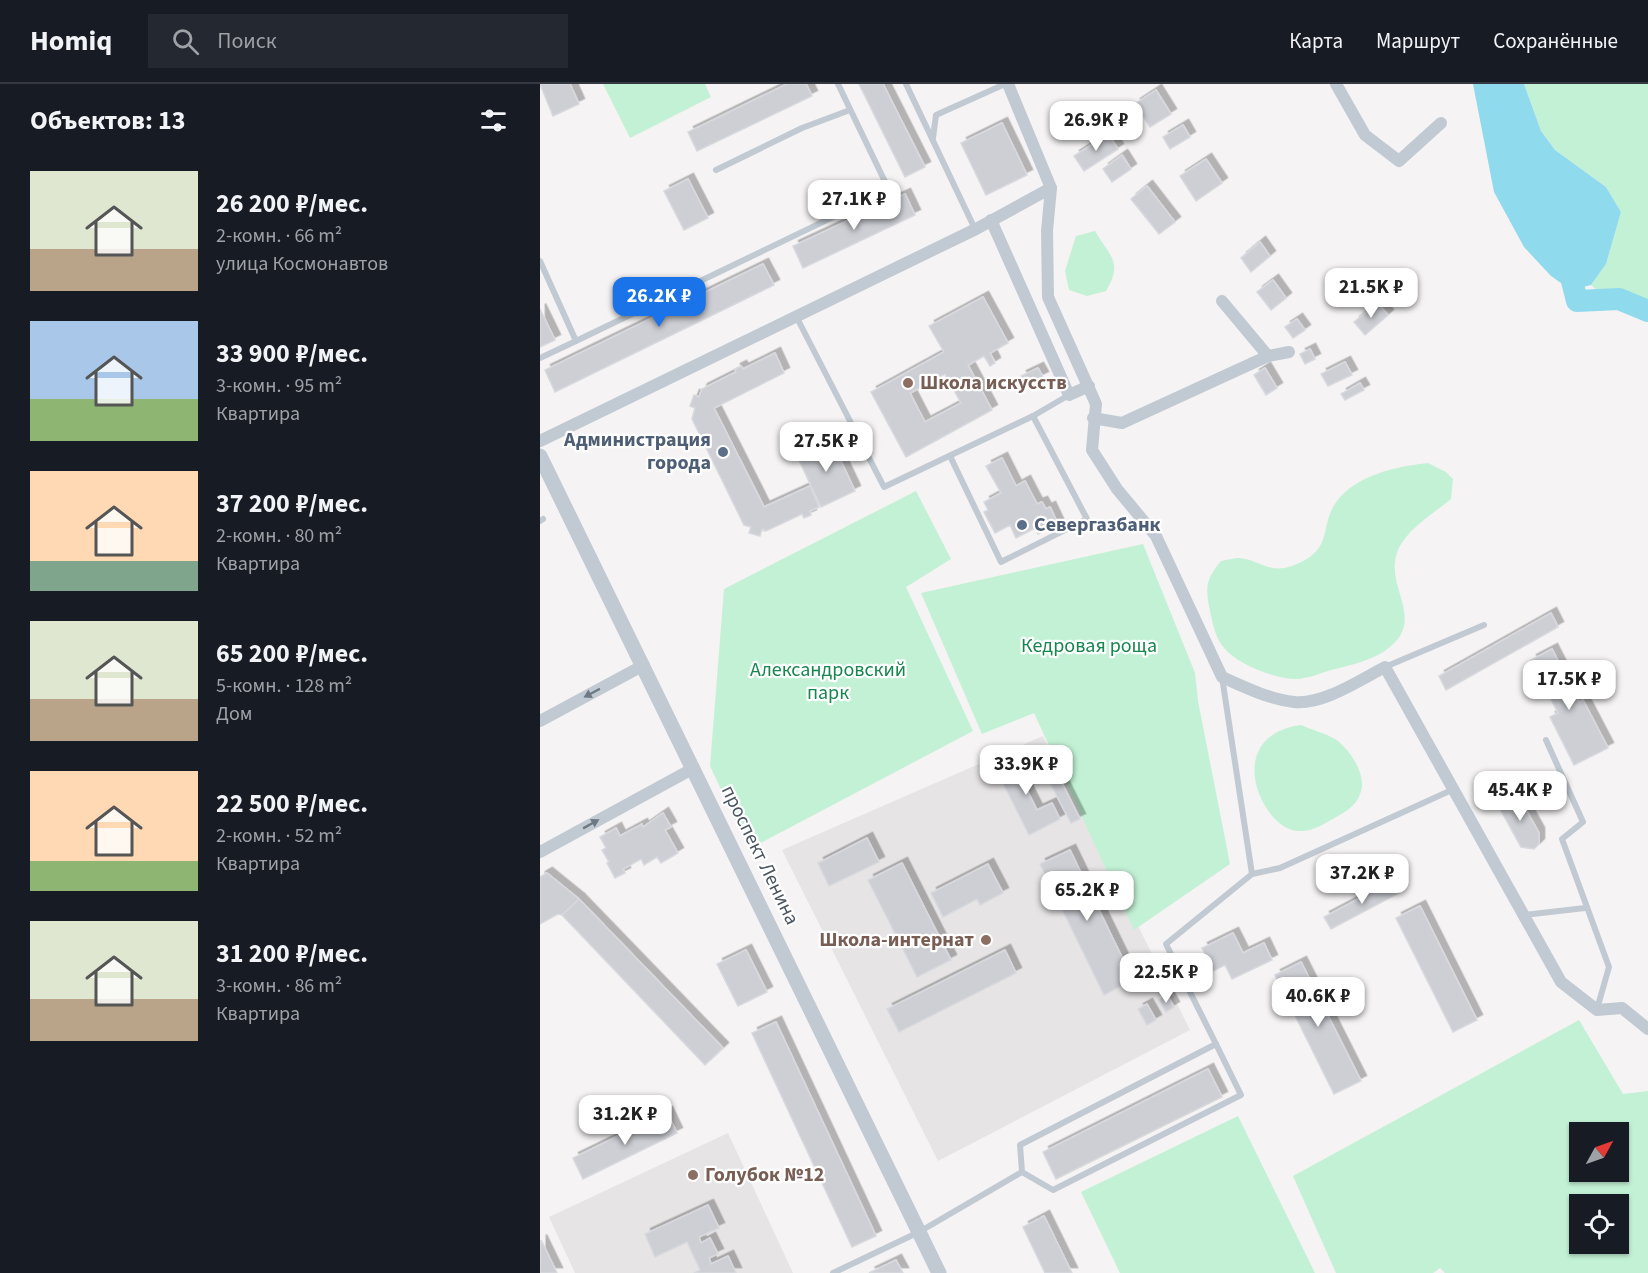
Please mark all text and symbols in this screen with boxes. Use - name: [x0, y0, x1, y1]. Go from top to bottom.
- search box: [148, 14, 568, 68]
- text: Homiq: [30, 21, 112, 61]
- icon: search: [169, 25, 202, 58]
- text: Поиск: [217, 25, 277, 57]
- text: Карта: [1289, 26, 1343, 56]
- text: Маршрут: [1376, 26, 1460, 56]
- text: Сохранённые: [1493, 26, 1618, 56]
- pin: 26.9K ₽: [1041, 101, 1151, 152]
- text: Объектов: 13: [30, 102, 186, 139]
- icon: filters: [477, 104, 510, 137]
- text: 26.9K ₽: [1064, 106, 1128, 134]
- pin: 27.1K ₽: [799, 180, 909, 231]
- text: 26 200 ₽/мес.: [216, 185, 368, 222]
- text: 27.1K ₽: [822, 185, 886, 213]
- icon: home: [78, 195, 150, 267]
- text: 2-комн. · 66 m²: [216, 222, 342, 250]
- text: улица Космонавтов: [216, 250, 388, 278]
- pin: 21.5K ₽: [1316, 268, 1426, 319]
- text: 21.5K ₽: [1339, 273, 1403, 301]
- pin: 26.2K ₽: [604, 277, 714, 328]
- text: 26.2K ₽: [627, 282, 691, 310]
- text: 33 900 ₽/мес.: [216, 335, 368, 372]
- icon: home: [78, 345, 150, 417]
- place label: Школа искусcтв: [920, 369, 1067, 397]
- text: 3-комн. · 95 m²: [216, 372, 342, 400]
- marker: Школа искусcтв: [901, 376, 915, 390]
- text: Квартира: [216, 400, 300, 428]
- pin: 27.5K ₽: [771, 422, 881, 473]
- place label: Администрация города: [563, 426, 711, 477]
- text: 27.5K ₽: [794, 427, 858, 455]
- marker: Администрация города: [716, 445, 730, 459]
- text: 37 200 ₽/мес.: [216, 485, 368, 522]
- icon: home: [78, 495, 150, 567]
- place label: Севергазбанк: [1034, 511, 1161, 539]
- marker: Севергазбанк: [1015, 518, 1029, 532]
- text: 2-комн. · 80 m²: [216, 522, 342, 550]
- text: Квартира: [216, 550, 300, 578]
- park label: Кедровая роща: [1021, 632, 1157, 660]
- text: 65 200 ₽/мес.: [216, 635, 368, 672]
- icon: home: [78, 645, 150, 717]
- park label: Александровский парк: [750, 656, 906, 707]
- pin: 17.5K ₽: [1514, 660, 1624, 711]
- text: 17.5K ₽: [1537, 665, 1601, 693]
- text: 5-комн. · 128 m²: [216, 672, 352, 700]
- one-way arrow: [583, 688, 600, 698]
- text: Дом: [216, 700, 252, 728]
- pin: 33.9K ₽: [971, 745, 1081, 796]
- text: 33.9K ₽: [994, 750, 1058, 778]
- pin: 45.4K ₽: [1465, 771, 1575, 822]
- text: 45.4K ₽: [1488, 776, 1552, 804]
- street label: проспект Ленина: [714, 780, 806, 930]
- text: 22 500 ₽/мес.: [216, 785, 368, 822]
- icon: home: [78, 795, 150, 867]
- one-way arrow: [583, 819, 600, 829]
- text: 2-комн. · 52 m²: [216, 822, 342, 850]
- text: Квартира: [216, 850, 300, 878]
- pin: 37.2K ₽: [1307, 854, 1417, 905]
- text: 37.2K ₽: [1330, 859, 1394, 887]
- pin: 65.2K ₽: [1032, 871, 1142, 922]
- text: 65.2K ₽: [1055, 876, 1119, 904]
- place label: Школа-интернат: [819, 926, 974, 954]
- marker: Школа-интернат: [979, 933, 993, 947]
- text: 31 200 ₽/мес.: [216, 935, 368, 972]
- icon: home: [78, 945, 150, 1017]
- pin: 22.5K ₽: [1111, 953, 1221, 1004]
- text: 22.5K ₽: [1134, 958, 1198, 986]
- text: 3-комн. · 86 m²: [216, 972, 342, 1000]
- pin: 40.6K ₽: [1263, 977, 1373, 1028]
- text: 40.6K ₽: [1286, 982, 1350, 1010]
- text: Квартира: [216, 1000, 300, 1028]
- pin: 31.2K ₽: [570, 1095, 680, 1146]
- text: 31.2K ₽: [593, 1100, 657, 1128]
- north arrow: [1569, 1122, 1629, 1182]
- map controls: [1569, 1122, 1629, 1254]
- place label: Голубок №12: [705, 1161, 824, 1189]
- marker: Голубок №12: [686, 1168, 700, 1182]
- button: locate: [1569, 1194, 1629, 1254]

